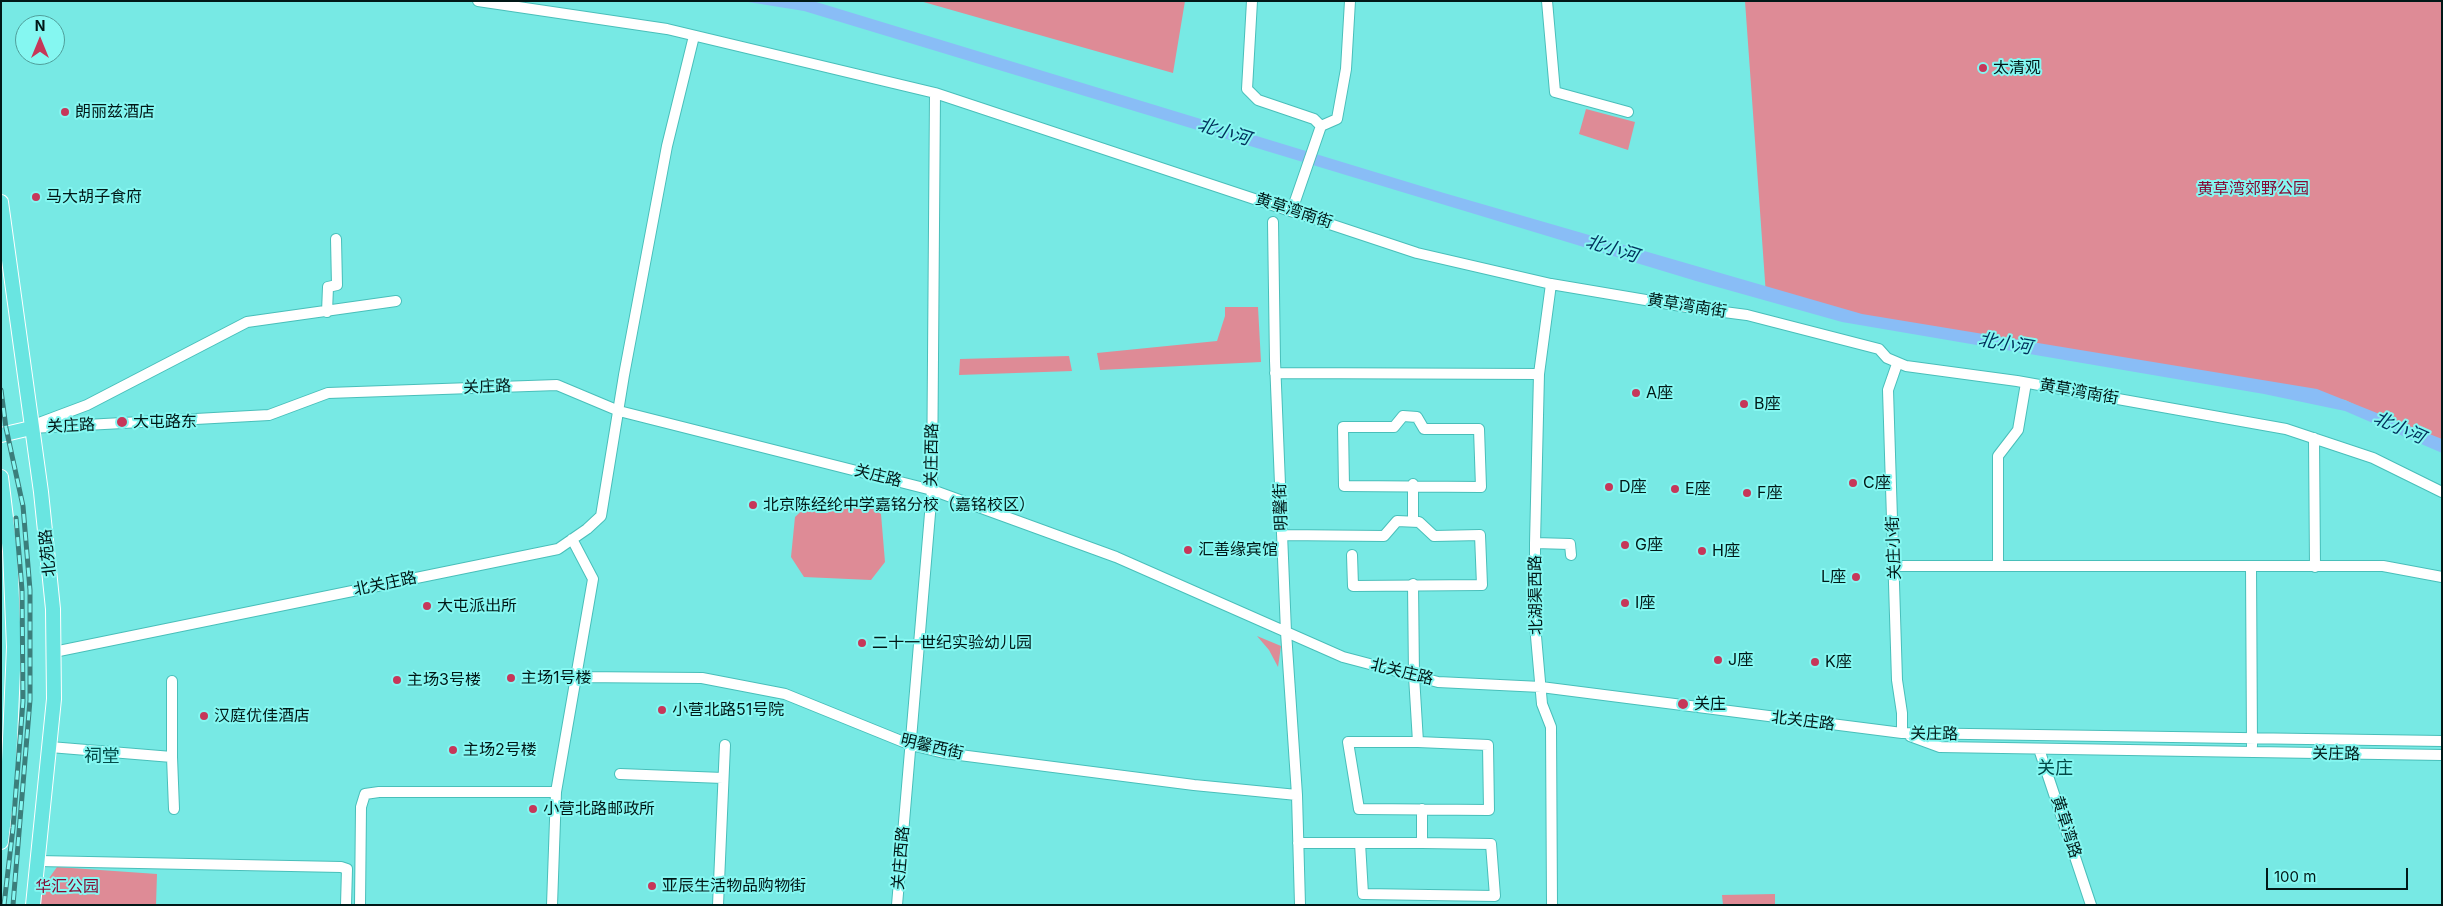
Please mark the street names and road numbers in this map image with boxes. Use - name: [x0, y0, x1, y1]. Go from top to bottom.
- street label: 黄草湾南街: [1253, 190, 1335, 232]
- street label: 黄草湾南街: [1646, 290, 1728, 322]
- street label: 黄草湾南街: [2038, 376, 2120, 408]
- street label: 关庄路: [463, 377, 511, 397]
- street label: 关庄路: [47, 415, 95, 437]
- street label: 关庄西路: [922, 423, 942, 487]
- street label: 关庄路: [852, 461, 904, 491]
- street label: 明馨街: [1271, 483, 1291, 531]
- street label: 关庄小街: [1883, 516, 1905, 580]
- street label: 北苑路: [36, 528, 60, 578]
- street label: 北湖渠西路: [1526, 555, 1546, 635]
- street label: 北关庄路: [352, 568, 418, 600]
- street label: 北关庄路: [1369, 655, 1435, 689]
- street label: 北关庄路: [1770, 708, 1836, 734]
- street label: 关庄路: [1910, 724, 1958, 744]
- street label: 明馨西街: [899, 730, 965, 764]
- street label: 关庄路: [2312, 744, 2360, 764]
- street label: 黄草湾路: [2047, 794, 2085, 860]
- street label: 关庄西路: [889, 825, 913, 891]

